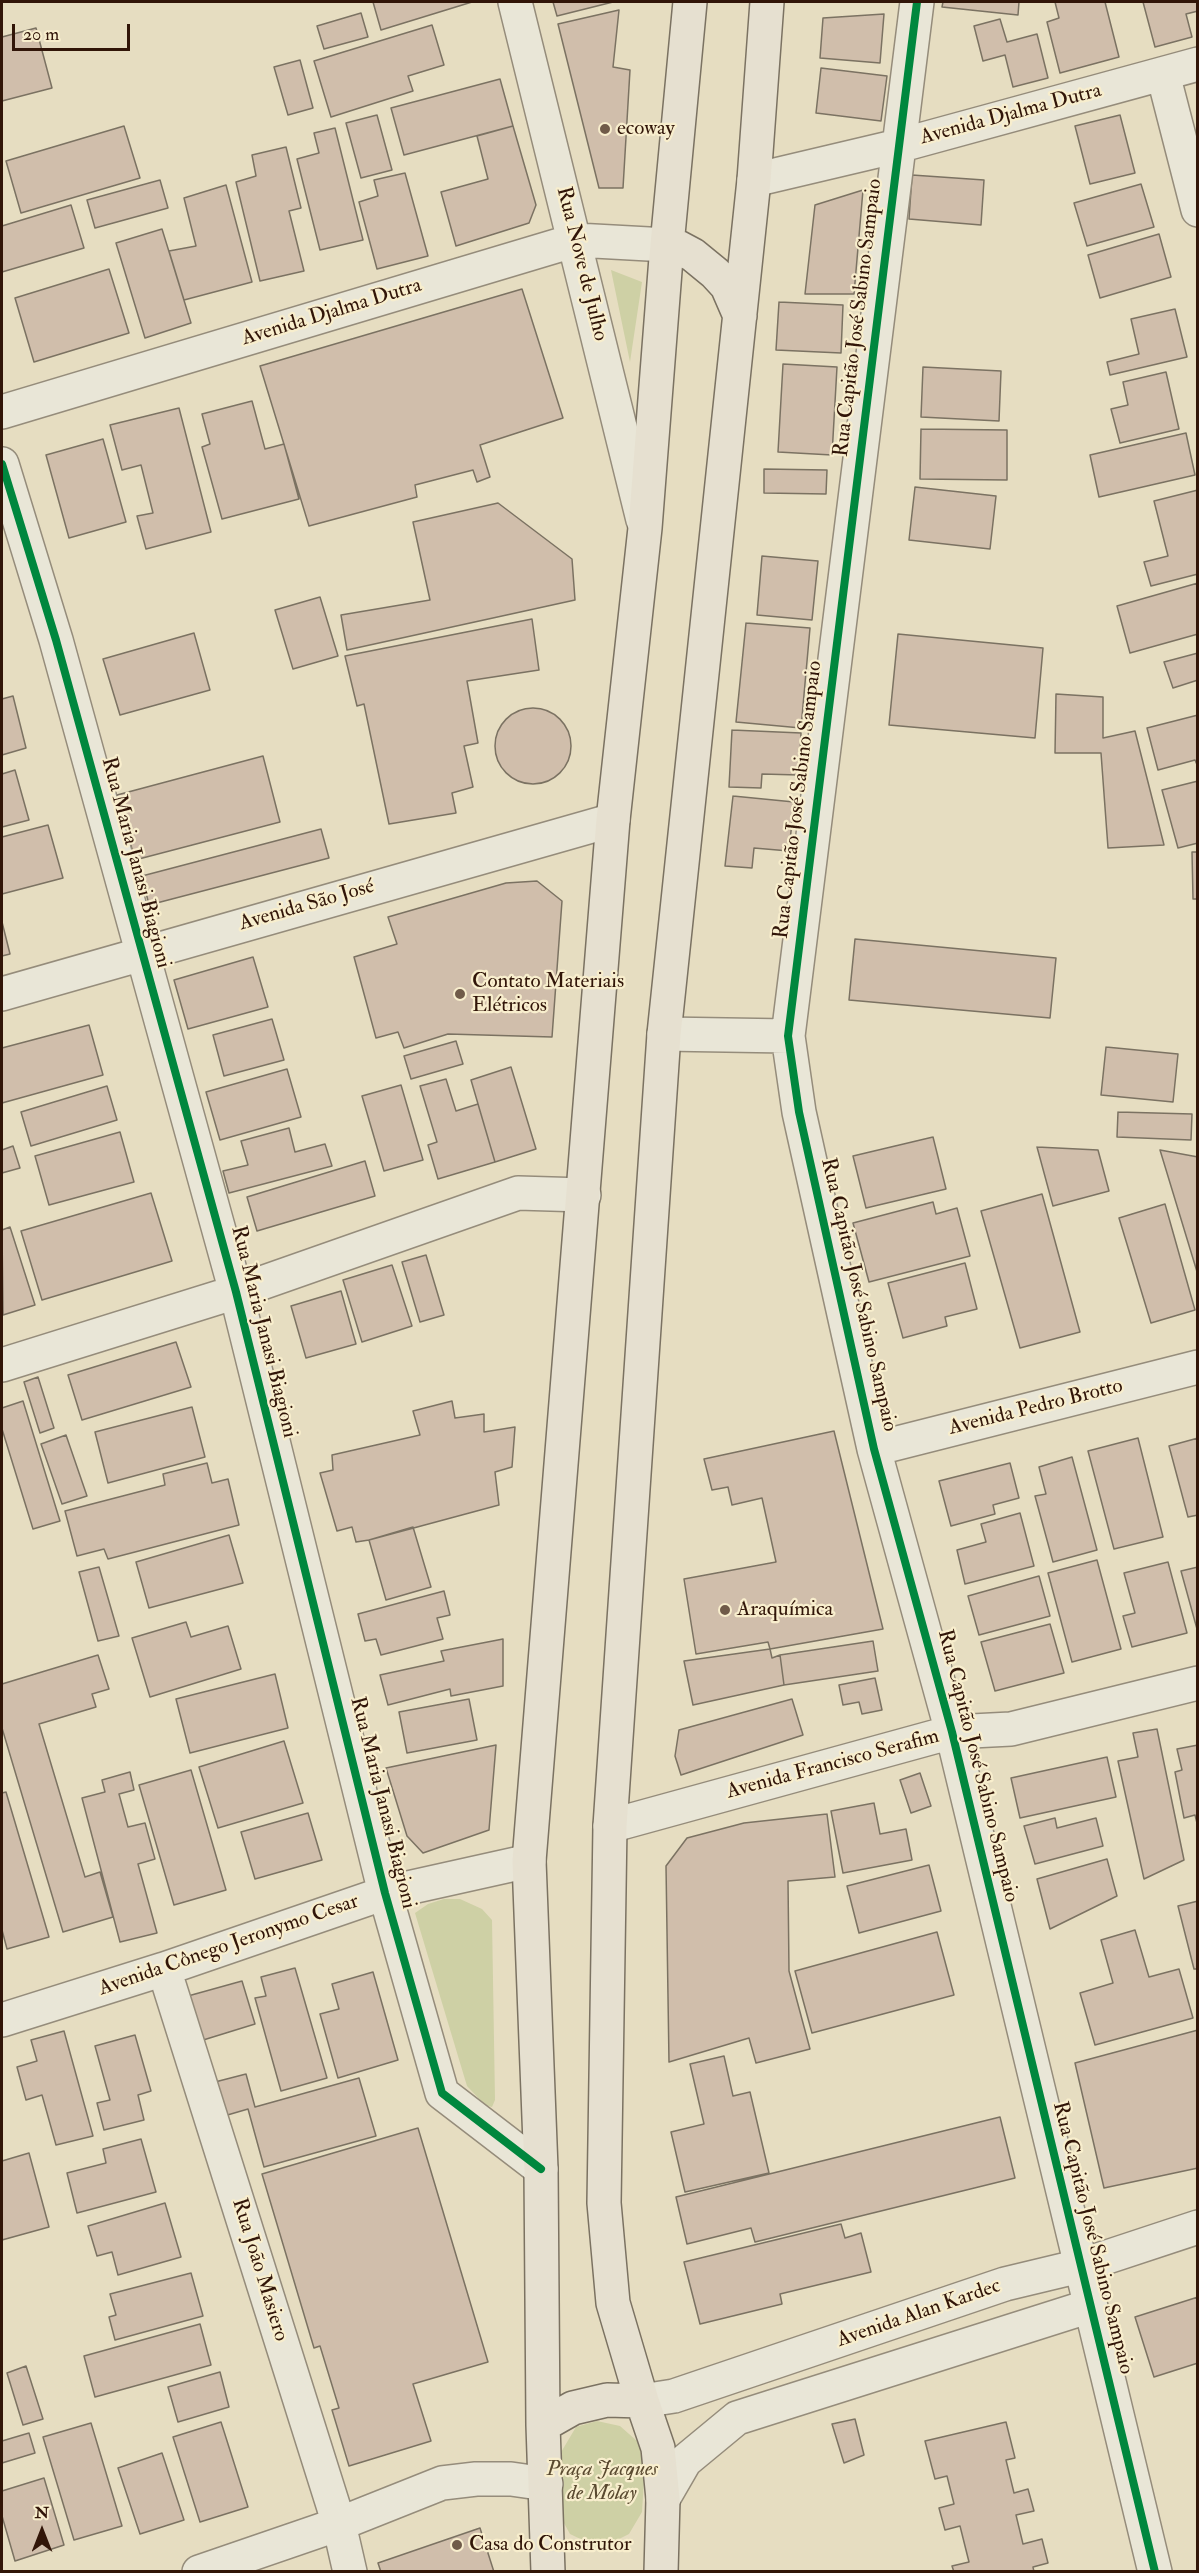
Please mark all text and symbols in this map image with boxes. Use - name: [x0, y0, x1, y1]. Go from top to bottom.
- scale bar: [15, 12, 134, 50]
- text: 20 m: [23, 23, 59, 46]
- street label: Avenida Djalma Dutra: [918, 79, 1104, 151]
- place label: ecoway: [617, 116, 675, 142]
- marker: ecoway: [598, 122, 612, 136]
- street label: Rua Capitão José Sabino Sampaio: [829, 177, 889, 459]
- street label: Rua Nove de Julho: [550, 184, 612, 344]
- street label: Avenida Djalma Dutra: [239, 274, 425, 352]
- street label: Rua Capitão José Sabino Sampaio: [769, 659, 829, 941]
- street label: Rua Maria Janasi Biagioni: [95, 755, 175, 971]
- street label: Avenida São José: [237, 875, 377, 937]
- place label: Contato Materiais Elétricos: [472, 969, 624, 1019]
- marker: Contato Materiais Elétricos: [453, 987, 467, 1001]
- street label: Rua Capitão José Sabino Sampaio: [814, 1156, 902, 1434]
- street label: Rua Maria Janasi Biagioni: [224, 1223, 302, 1441]
- street label: Avenida Pedro Brotto: [946, 1374, 1126, 1442]
- place label: Araquímica: [737, 1597, 833, 1623]
- marker: Araquímica: [718, 1603, 732, 1617]
- street label: Rua Capitão José Sabino Sampaio: [931, 1627, 1023, 1905]
- street label: Rua Maria Janasi Biagioni: [343, 1694, 421, 1912]
- street label: Avenida Francisco Serafim: [724, 1724, 942, 1806]
- street label: Avenida Cônego Jeronymo Cesar: [96, 1890, 362, 2002]
- street label: Rua Capitão José Sabino Sampaio: [1046, 2099, 1138, 2377]
- street label: Rua João Masiero: [225, 2195, 293, 2345]
- street label: Avenida Alan Kardec: [834, 2274, 1004, 2354]
- park label: Praça Jacques de Molay: [546, 2457, 658, 2507]
- north arrow: [12, 2501, 72, 2561]
- text: N: [35, 2503, 49, 2523]
- place label: Casa do Construtor: [469, 2532, 632, 2558]
- marker: Casa do Construtor: [450, 2538, 464, 2552]

